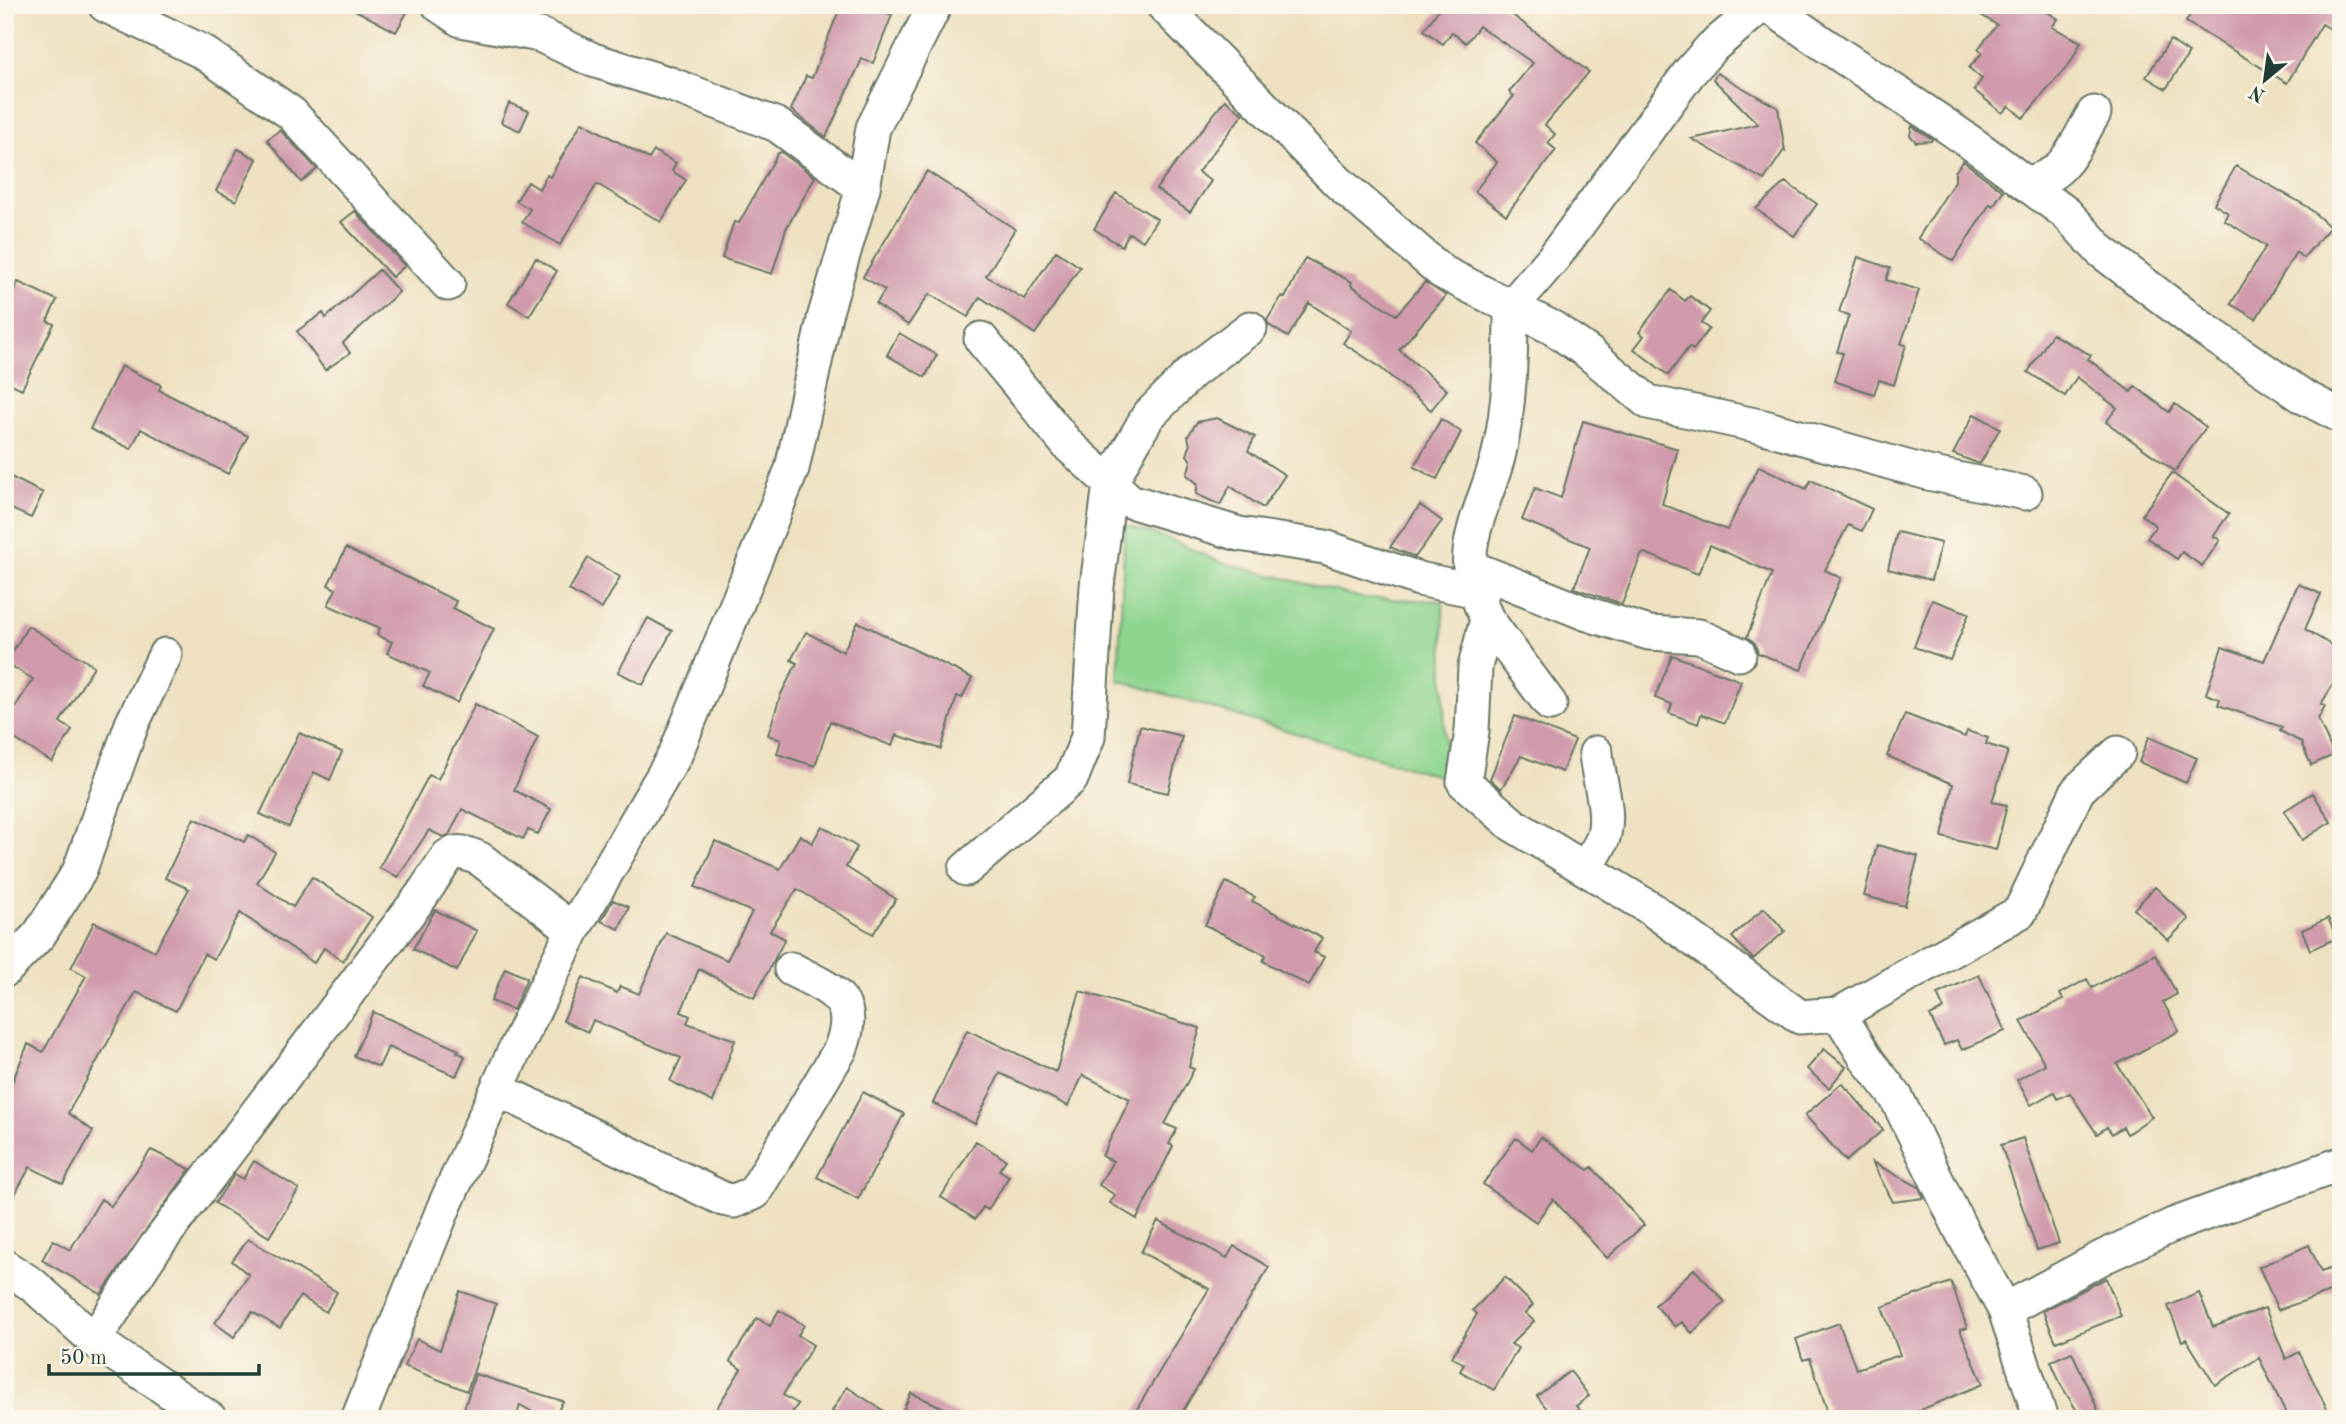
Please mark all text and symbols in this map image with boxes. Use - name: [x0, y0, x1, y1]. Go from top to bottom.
- north arrow: [2230, 46, 2300, 116]
- text: N: [2247, 81, 2269, 105]
- scale bar: [49, 1333, 259, 1377]
- text: 50 m: [60, 1348, 107, 1369]

